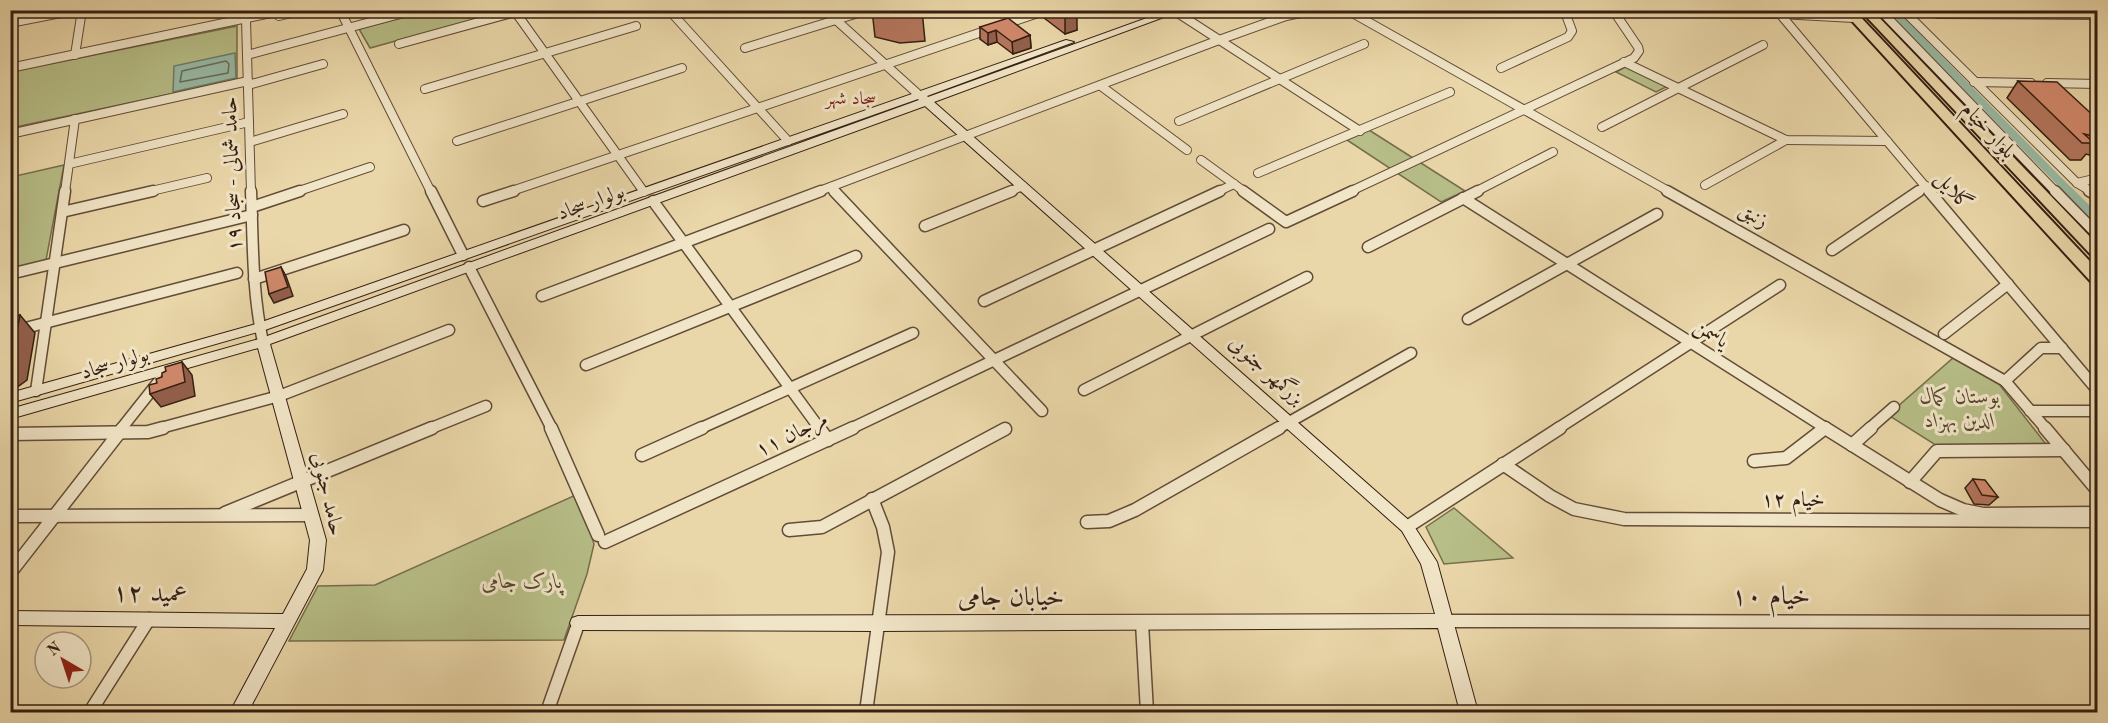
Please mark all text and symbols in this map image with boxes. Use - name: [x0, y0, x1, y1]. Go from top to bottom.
- district label: سجاد شهر: [824, 90, 876, 110]
- street label: حامد شمالی - سجاد ۱۹: [220, 96, 246, 252]
- street label: بلوار خیام: [1953, 99, 2019, 167]
- street label: گلایل: [1929, 165, 1978, 216]
- street label: بولوار سجاد: [555, 181, 628, 226]
- street label: زنبق: [1734, 199, 1771, 233]
- street label: یاسمن: [1689, 315, 1733, 355]
- street label: بزرگمهر جنوبی: [1223, 328, 1311, 412]
- street label: بولوار سجاد: [78, 344, 152, 385]
- park label: بوستان کمال الدین بهزاد: [1920, 386, 2000, 434]
- street label: مرجان ۱۱: [753, 409, 833, 464]
- street label: حامد جنوبی: [304, 450, 347, 538]
- street label: خیام ۱۲: [1761, 490, 1825, 517]
- park label: پارک جامی: [482, 571, 564, 596]
- street label: عمید ۱۲: [112, 580, 188, 608]
- street label: خیام ۱۰: [1732, 584, 1810, 618]
- street label: خیابان جامی: [958, 585, 1064, 612]
- north arrow: [33, 630, 93, 690]
- text: N: [45, 639, 65, 660]

